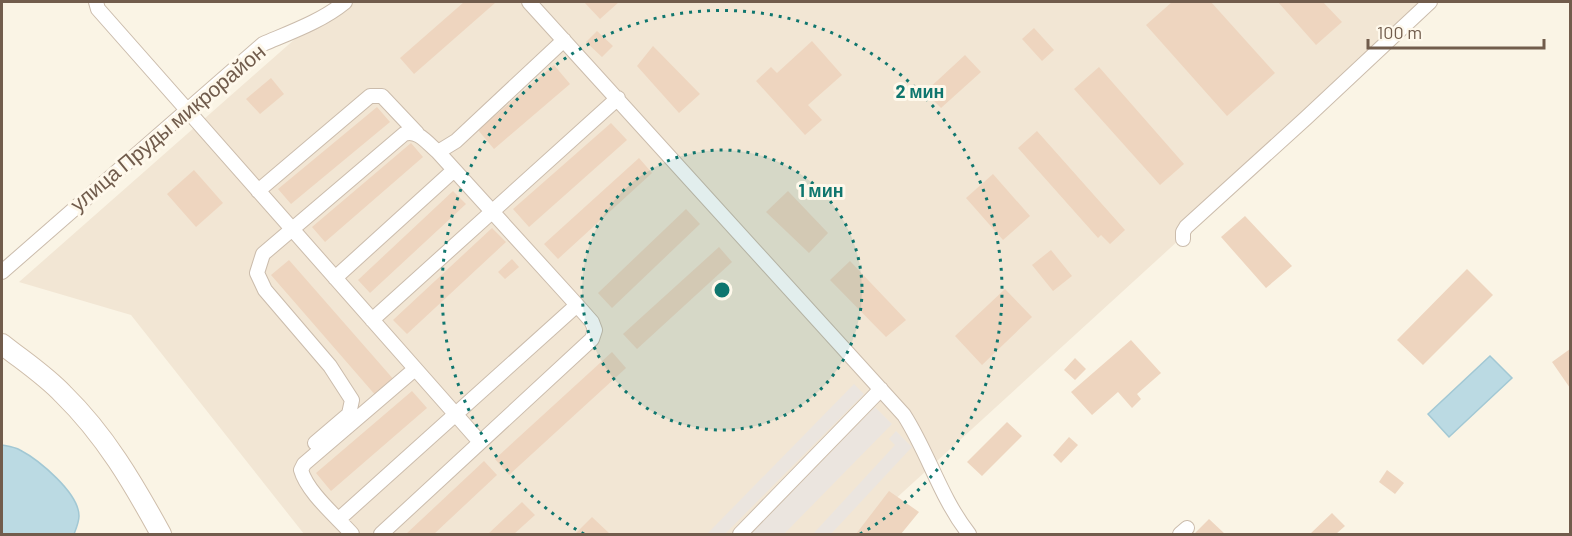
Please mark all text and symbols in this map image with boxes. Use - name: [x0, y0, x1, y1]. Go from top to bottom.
- scale bar: [1368, 12, 1544, 50]
- text: 100 m: [1377, 21, 1422, 43]
- street label: улица Пруды микрорайон: [64, 38, 270, 216]
- text: 2 мин: [896, 80, 944, 102]
- text: 1 мин: [798, 179, 844, 201]
- centre of rings: [712, 280, 732, 300]

